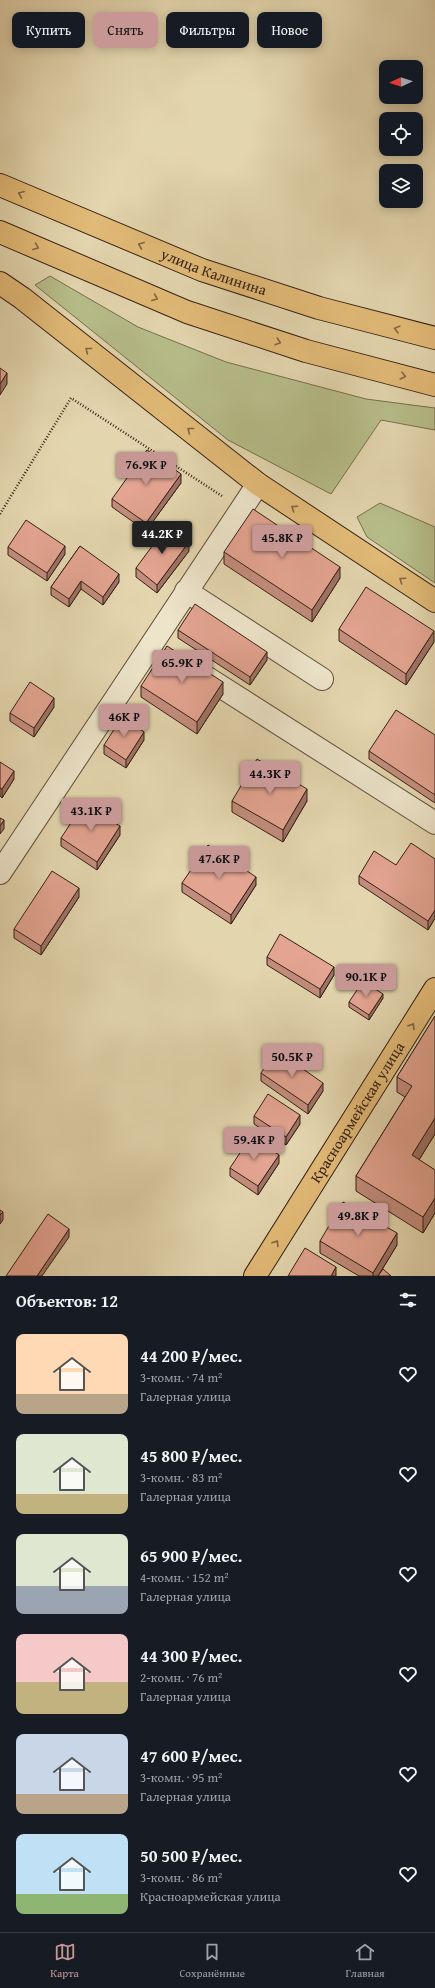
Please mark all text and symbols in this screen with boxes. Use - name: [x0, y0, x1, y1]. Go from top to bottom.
- chip: Купить: [12, 12, 85, 48]
- chip: Снять: [93, 12, 158, 48]
- chip: Фильтры: [166, 12, 249, 48]
- chip: Новое: [257, 12, 322, 48]
- north arrow: [379, 60, 423, 104]
- map controls: [379, 60, 423, 208]
- button: locate: [379, 112, 423, 156]
- button: layers: [379, 164, 423, 208]
- one-way arrow: [18, 191, 26, 199]
- one-way arrow: [31, 242, 39, 250]
- one-way arrow: [137, 242, 145, 250]
- street label: улица Калинина: [157, 243, 270, 301]
- one-way arrow: [152, 294, 159, 302]
- one-way arrow: [394, 325, 400, 333]
- one-way arrow: [274, 337, 281, 345]
- one-way arrow: [85, 347, 92, 354]
- one-way arrow: [400, 372, 406, 380]
- one-way arrow: [187, 428, 194, 435]
- pin: 76.9K ₽: [109, 452, 183, 486]
- text: 76.9K ₽: [125, 455, 167, 474]
- one-way arrow: [291, 505, 298, 513]
- pin: 44.2K ₽: [125, 521, 199, 555]
- text: 44.2K ₽: [141, 524, 183, 543]
- pin: 45.8K ₽: [245, 525, 319, 559]
- text: 45.8K ₽: [261, 528, 303, 547]
- one-way arrow: [400, 577, 407, 584]
- pin: 65.9K ₽: [145, 650, 219, 684]
- text: 65.9K ₽: [161, 653, 203, 672]
- pin: 46K ₽: [96, 704, 152, 738]
- text: 46K ₽: [108, 707, 140, 726]
- pin: 44.3K ₽: [233, 761, 307, 795]
- text: 44.3K ₽: [249, 764, 291, 783]
- pin: 43.1K ₽: [54, 798, 128, 832]
- text: 43.1K ₽: [70, 801, 112, 820]
- pin: 47.6K ₽: [182, 846, 256, 880]
- text: 47.6K ₽: [198, 849, 240, 868]
- pin: 90.1K ₽: [329, 964, 403, 998]
- text: 90.1K ₽: [345, 967, 387, 986]
- one-way arrow: [407, 1023, 414, 1030]
- street label: Красноармейская улица: [305, 1037, 410, 1187]
- pin: 50.5K ₽: [255, 1044, 329, 1078]
- text: 50.5K ₽: [271, 1047, 313, 1066]
- pin: 59.4K ₽: [217, 1127, 291, 1161]
- text: 59.4K ₽: [233, 1130, 275, 1149]
- pin: 49.8K ₽: [321, 1203, 395, 1237]
- text: 49.8K ₽: [337, 1206, 379, 1225]
- one-way arrow: [271, 1240, 278, 1247]
- text: Объектов: 12: [16, 1288, 118, 1313]
- icon: filters: [397, 1289, 419, 1311]
- text: 44 200 ₽/мес.: [140, 1343, 242, 1368]
- icon: home: [48, 1350, 96, 1398]
- icon: heart: [397, 1363, 419, 1385]
- text: 3-комн. · 74 m²: [140, 1368, 222, 1387]
- text: Галерная улица: [140, 1387, 231, 1406]
- text: 45 800 ₽/мес.: [140, 1443, 242, 1468]
- icon: home: [48, 1450, 96, 1498]
- icon: heart: [397, 1463, 419, 1485]
- text: 3-комн. · 83 m²: [140, 1468, 222, 1487]
- text: Галерная улица: [140, 1487, 231, 1506]
- text: 65 900 ₽/мес.: [140, 1543, 242, 1568]
- icon: home: [48, 1550, 96, 1598]
- icon: heart: [397, 1563, 419, 1585]
- text: 4-комн. · 152 m²: [140, 1568, 229, 1587]
- text: Галерная улица: [140, 1587, 231, 1606]
- text: 44 300 ₽/мес.: [140, 1643, 242, 1668]
- icon: home: [48, 1650, 96, 1698]
- icon: heart: [397, 1663, 419, 1685]
- text: 2-комн. · 76 m²: [140, 1668, 222, 1687]
- text: Галерная улица: [140, 1687, 231, 1706]
- text: 47 600 ₽/мес.: [140, 1743, 242, 1768]
- icon: home: [48, 1750, 96, 1798]
- icon: heart: [397, 1763, 419, 1785]
- text: 3-комн. · 95 m²: [140, 1768, 222, 1787]
- text: Галерная улица: [140, 1787, 231, 1806]
- text: 50 500 ₽/мес.: [140, 1843, 242, 1868]
- icon: home: [48, 1850, 96, 1898]
- icon: heart: [397, 1863, 419, 1885]
- text: 3-комн. · 86 m²: [140, 1868, 222, 1887]
- text: Красноармейская улица: [140, 1887, 281, 1906]
- tab: Карта: [50, 1941, 79, 1981]
- tab: Сохранённые: [179, 1941, 245, 1981]
- tab: Главная: [346, 1941, 385, 1981]

